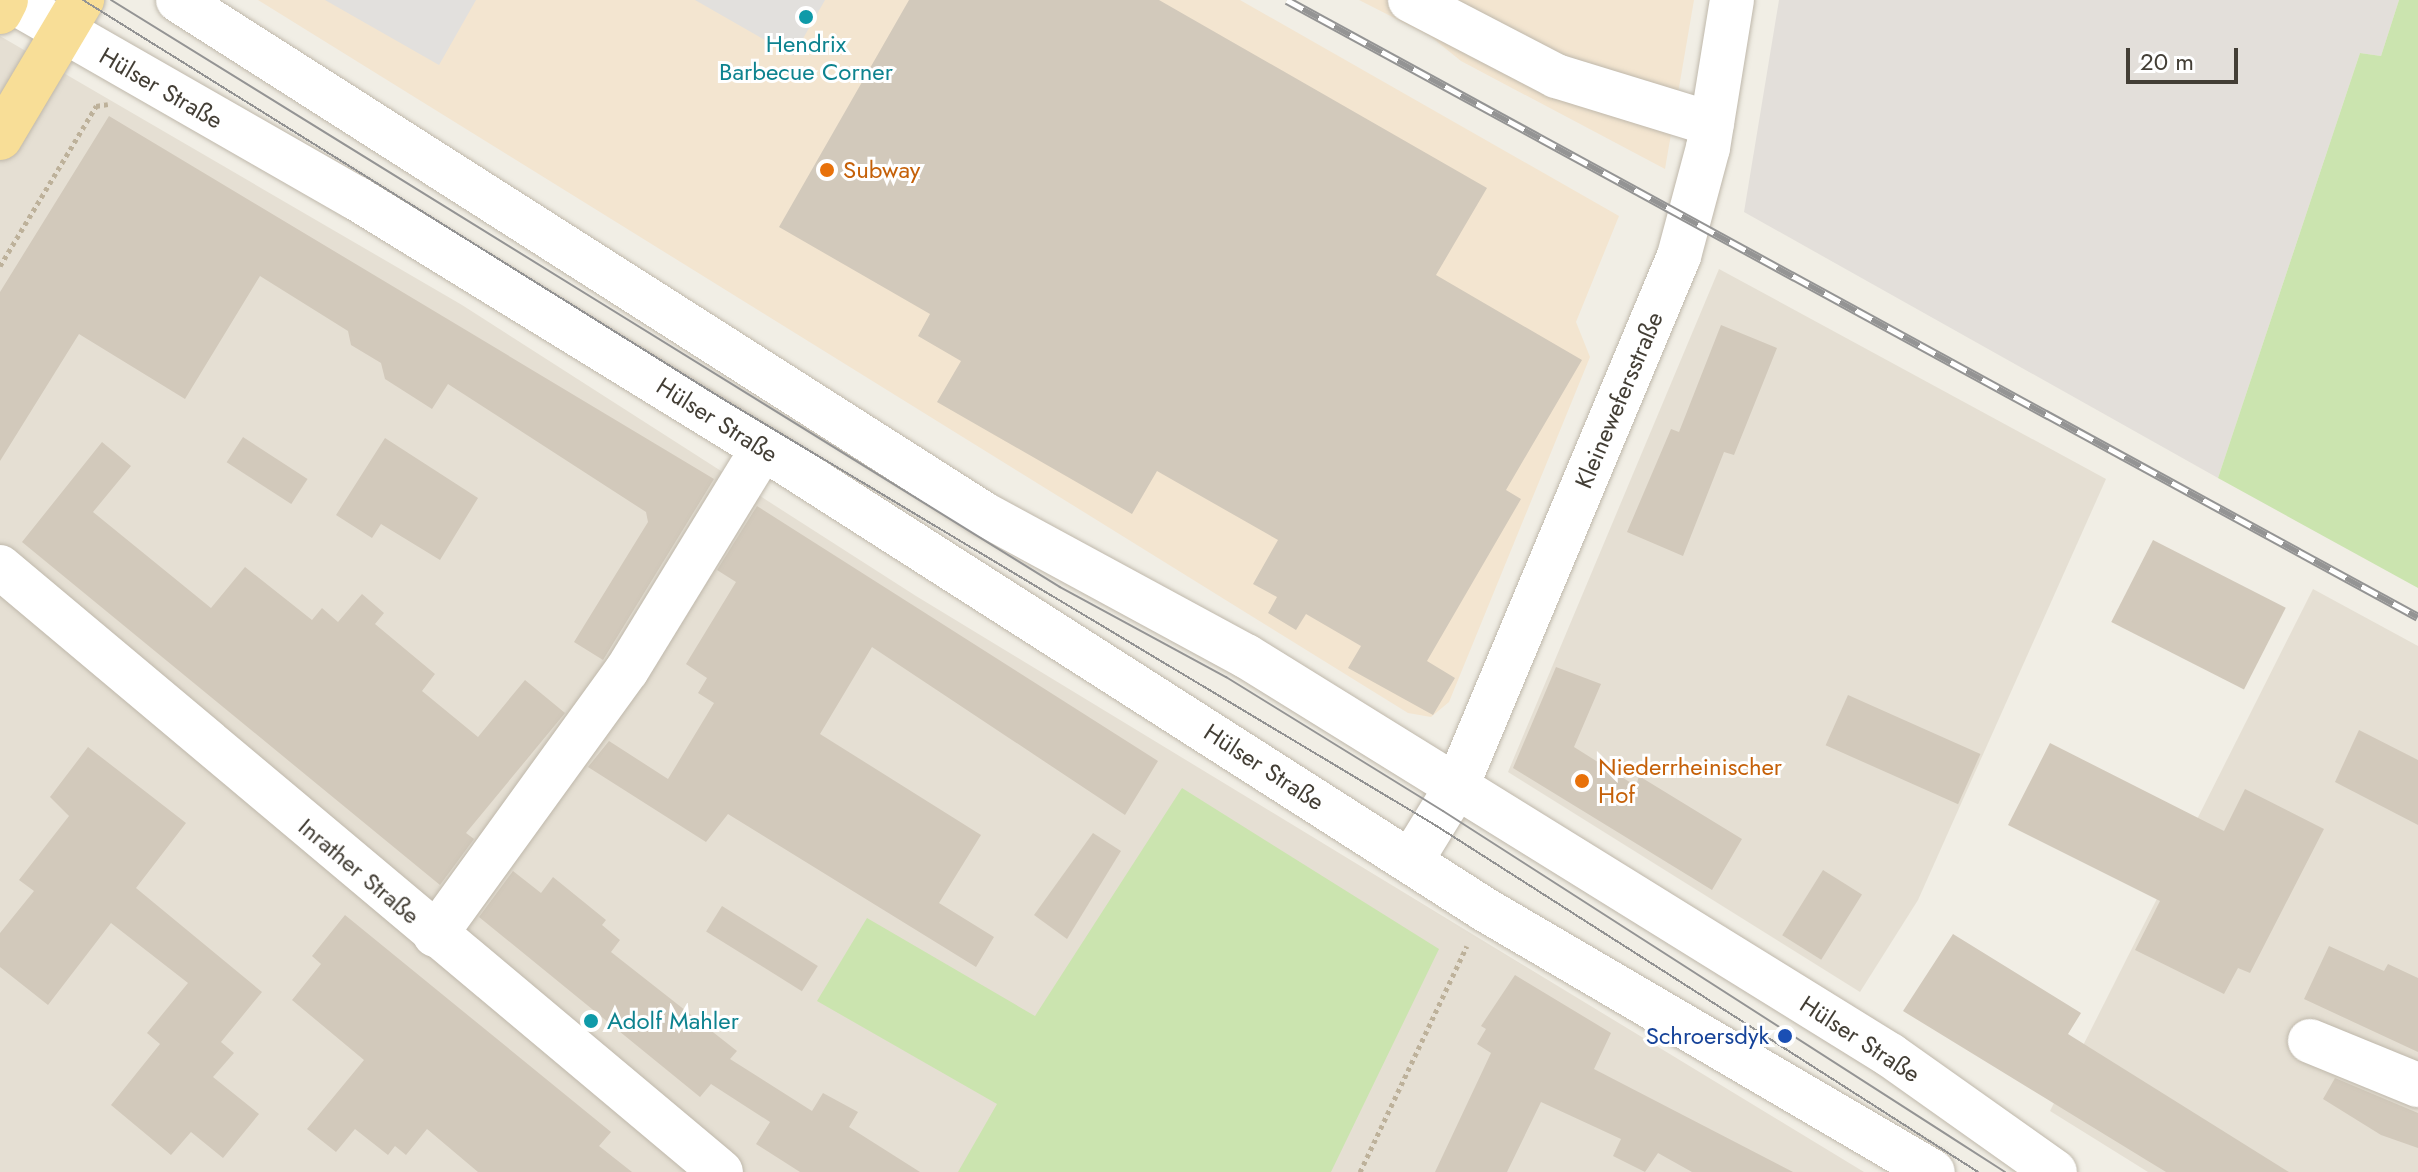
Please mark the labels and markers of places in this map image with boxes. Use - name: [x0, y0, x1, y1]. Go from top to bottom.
- marker: Hendrix Barbecue Corner: [797, 8, 815, 26]
- place label: Hendrix Barbecue Corner: [719, 30, 893, 86]
- place label: Subway: [843, 156, 920, 184]
- marker: Subway: [818, 161, 836, 179]
- place label: Niederrheinischer Hof: [1598, 753, 1782, 809]
- marker: Niederrheinischer Hof: [1573, 772, 1591, 790]
- place label: Adolf Mahler: [607, 1007, 739, 1035]
- marker: Adolf Mahler: [582, 1012, 600, 1030]
- place label: Schroersdyk: [1646, 1022, 1769, 1050]
- marker: Schroersdyk: [1776, 1027, 1794, 1045]

